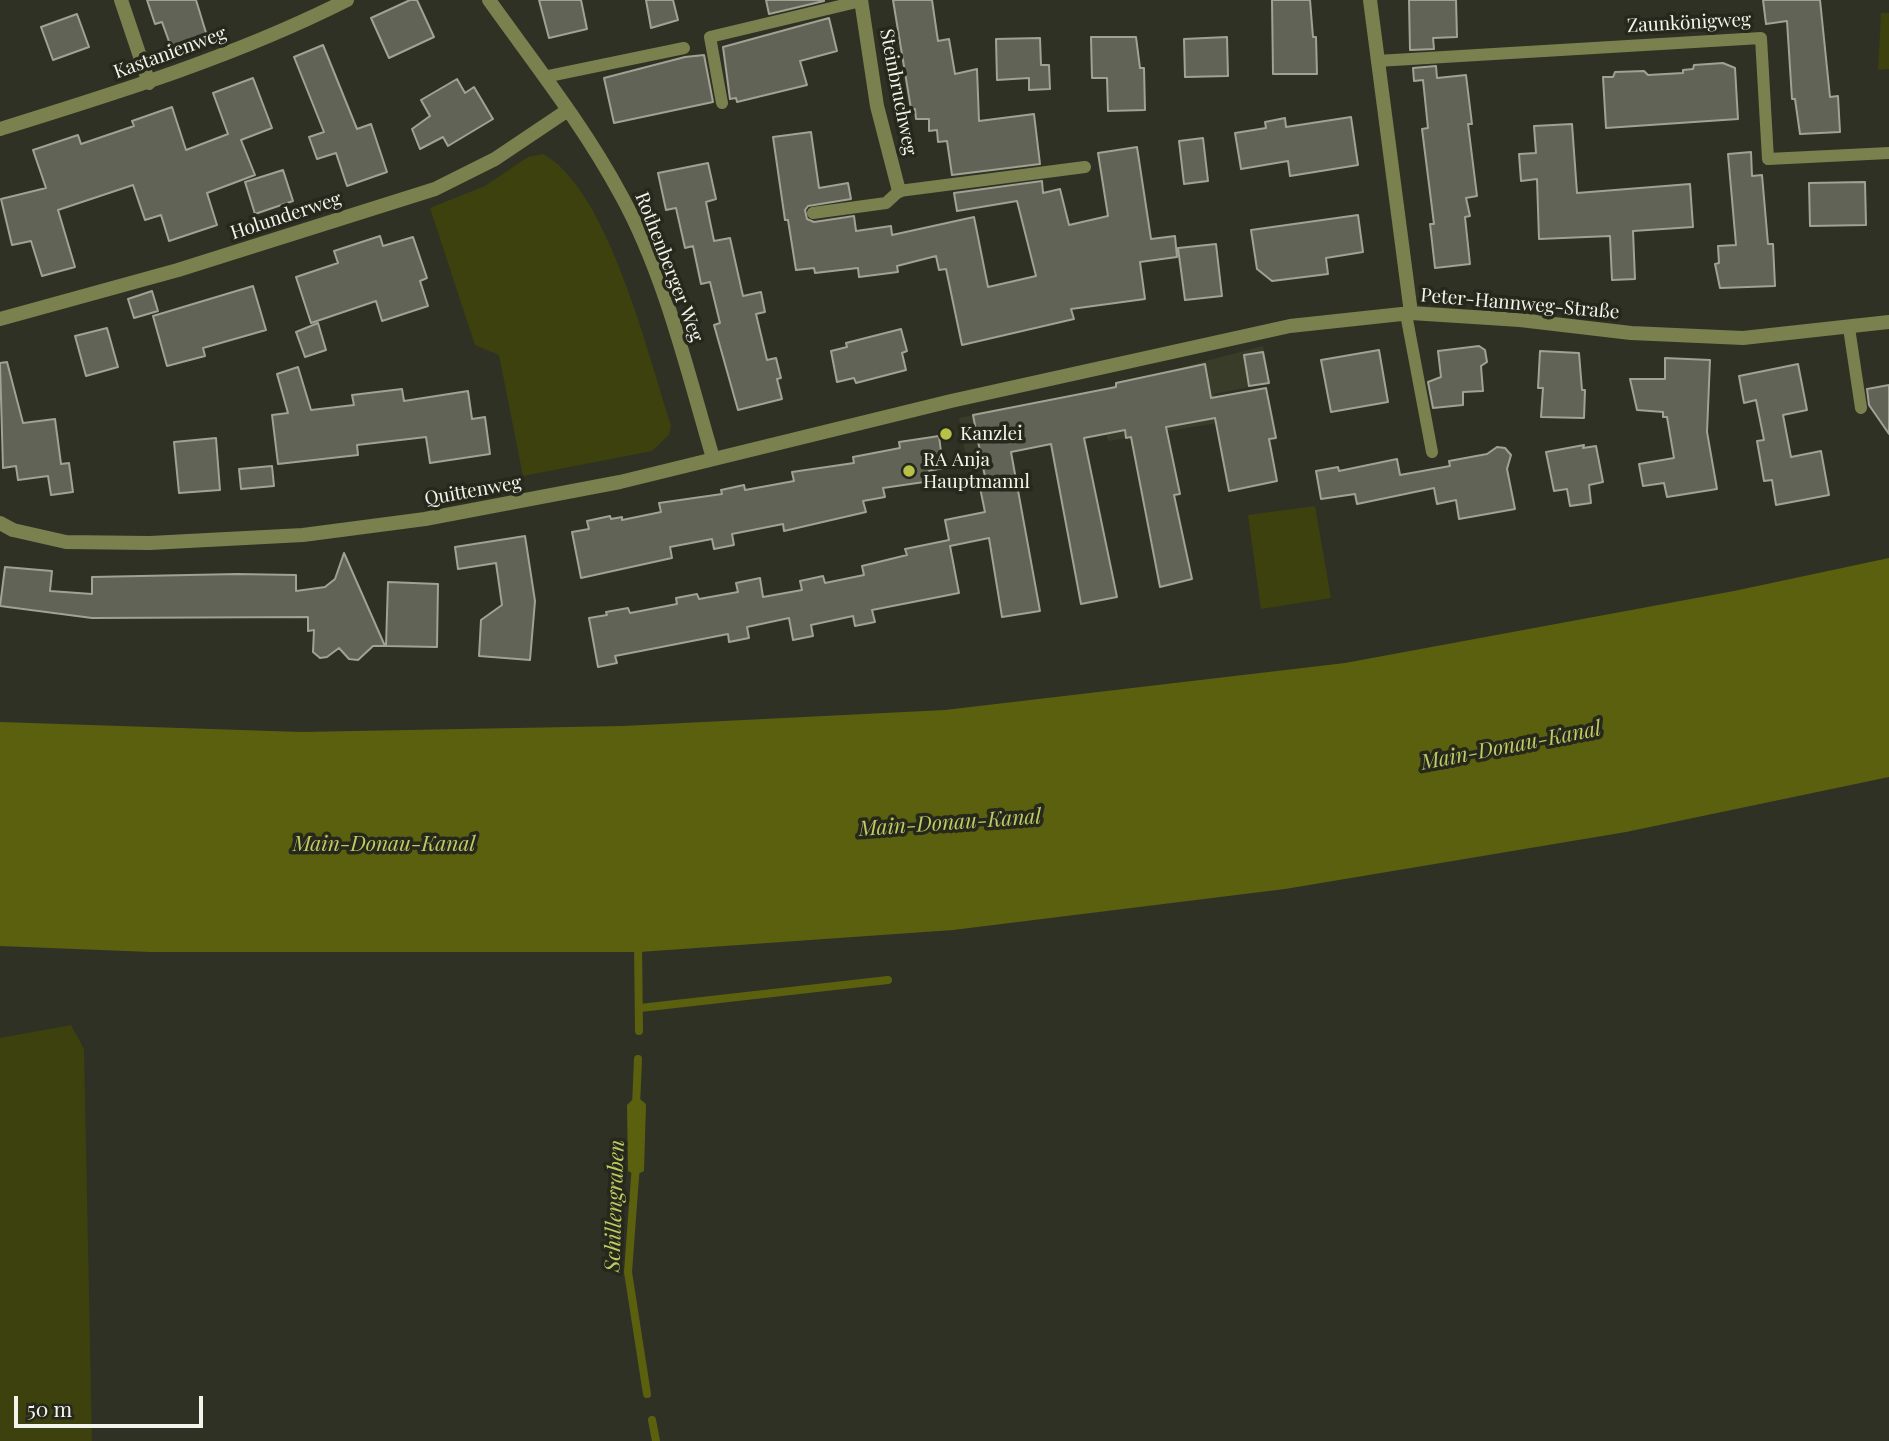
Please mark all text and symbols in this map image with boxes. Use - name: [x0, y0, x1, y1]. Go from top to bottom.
- street label: Zaunkönigweg: [1626, 8, 1752, 38]
- street label: Kastanienweg: [110, 22, 230, 84]
- street label: Steinbruchweg: [875, 27, 921, 157]
- street label: Holunderweg: [228, 187, 344, 245]
- street label: Rothenberger Weg: [630, 189, 708, 345]
- street label: Peter-Hannweg-Straße: [1420, 284, 1620, 324]
- place label: Kanzlei: [960, 423, 1023, 445]
- marker: Kanzlei: [938, 426, 954, 442]
- place label: RA Anja Hauptmannl: [923, 449, 1030, 493]
- marker: RA Anja Hauptmannl: [901, 463, 917, 479]
- street label: Quittenweg: [423, 471, 523, 511]
- water label: Main-Donau-Kanal: [1419, 716, 1603, 776]
- water label: Main-Donau-Kanal: [858, 804, 1042, 842]
- water label: Main-Donau-Kanal: [293, 831, 475, 857]
- water label: Schillengraben: [600, 1139, 630, 1273]
- scale bar: [18, 1382, 206, 1426]
- text: 50 m: [27, 1394, 72, 1422]

